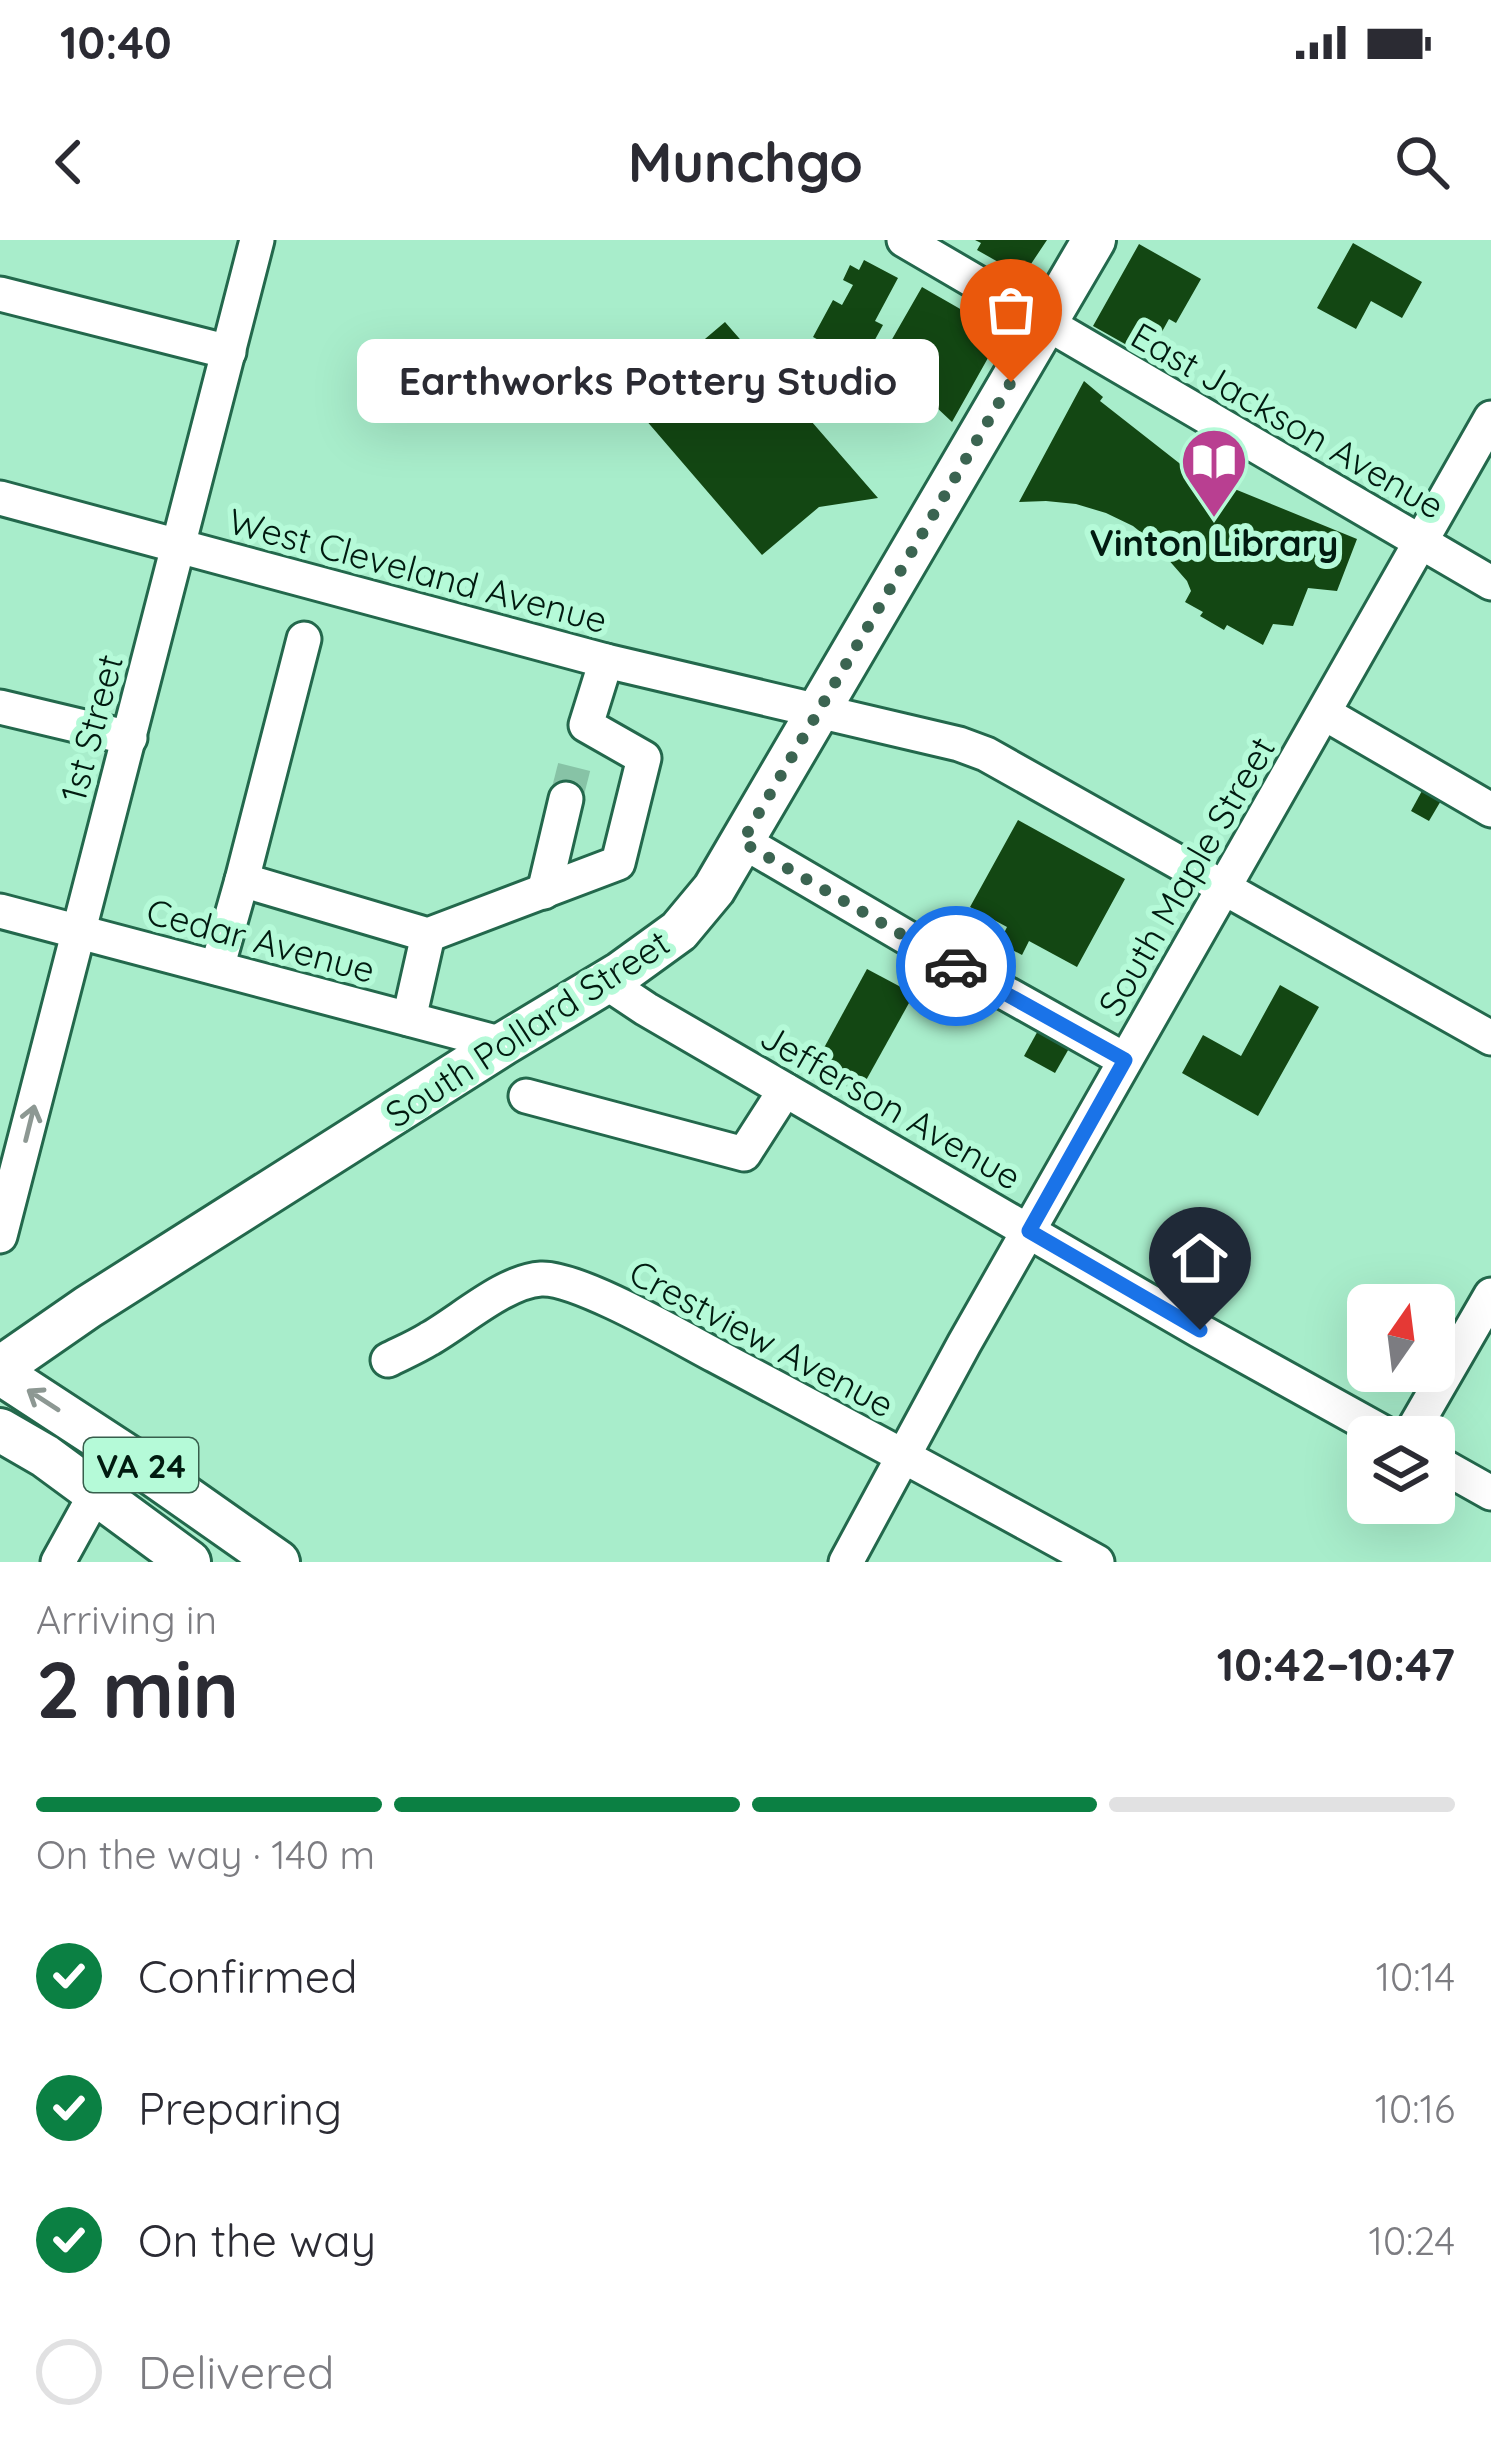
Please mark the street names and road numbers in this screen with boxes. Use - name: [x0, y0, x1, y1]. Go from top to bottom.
- street label: East Jackson Avenue: [1124, 312, 1452, 528]
- street label: West Cleveland Avenue: [224, 498, 612, 642]
- street label: 1st Street: [50, 649, 132, 807]
- street label: South Maple Street: [1088, 728, 1284, 1024]
- street label: Cedar Avenue: [142, 888, 380, 992]
- street label: South Pollard Street: [377, 919, 677, 1137]
- street label: Jefferson Avenue: [753, 1013, 1029, 1199]
- street label: Crestview Avenue: [622, 1249, 902, 1427]
- road number: VA 24: [84, 1438, 198, 1492]

